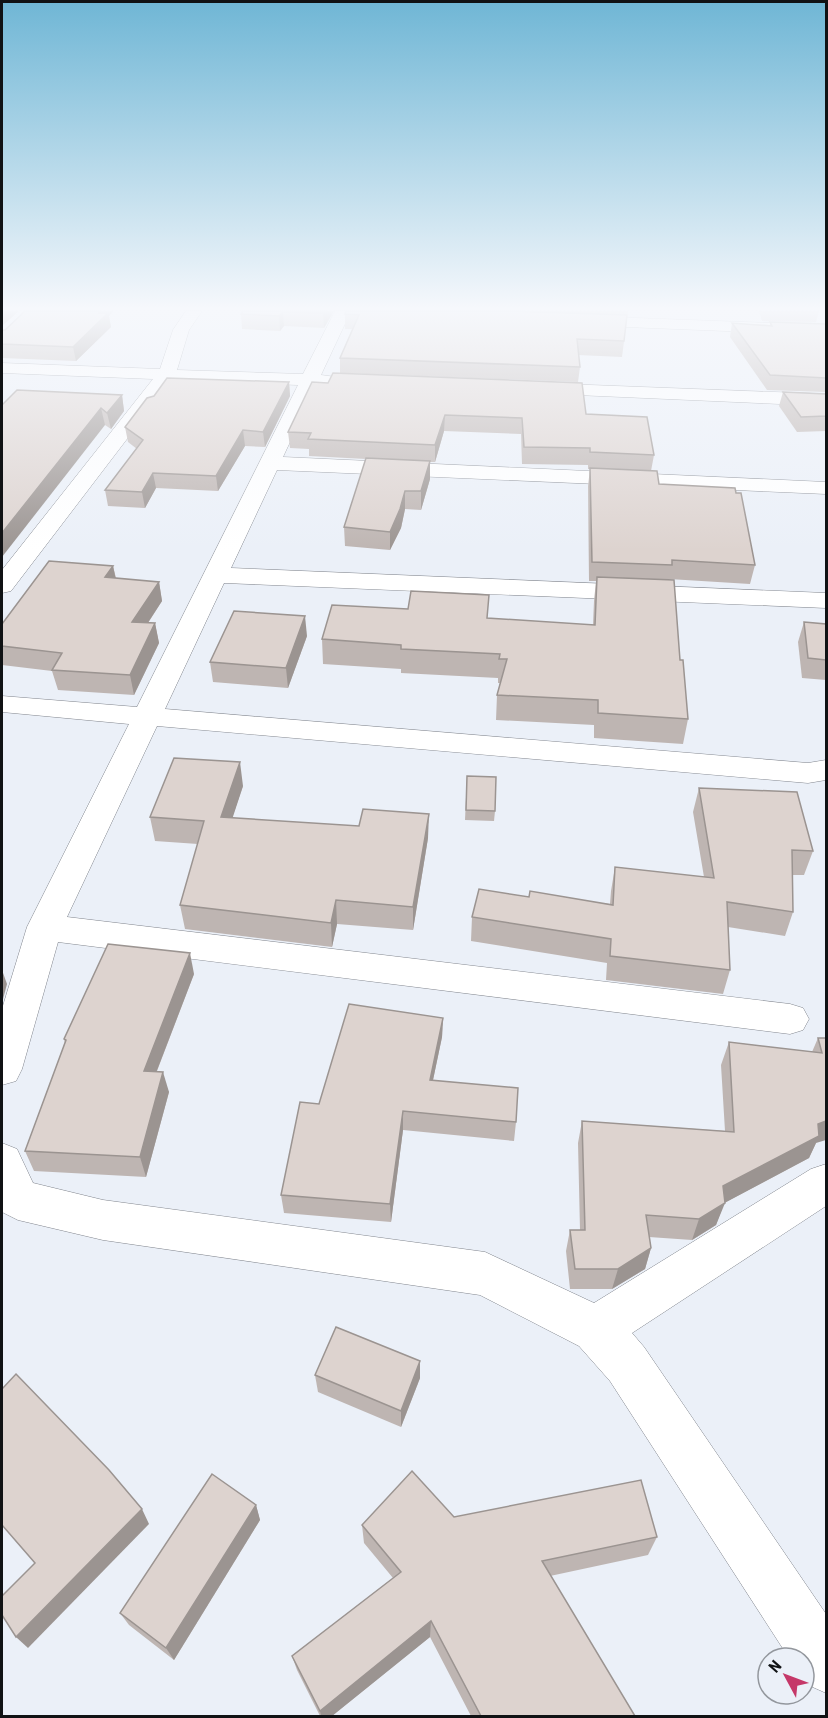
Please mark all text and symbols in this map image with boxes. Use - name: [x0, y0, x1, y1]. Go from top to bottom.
- north arrow: [756, 1646, 816, 1706]
- text: N: [765, 1657, 785, 1676]

